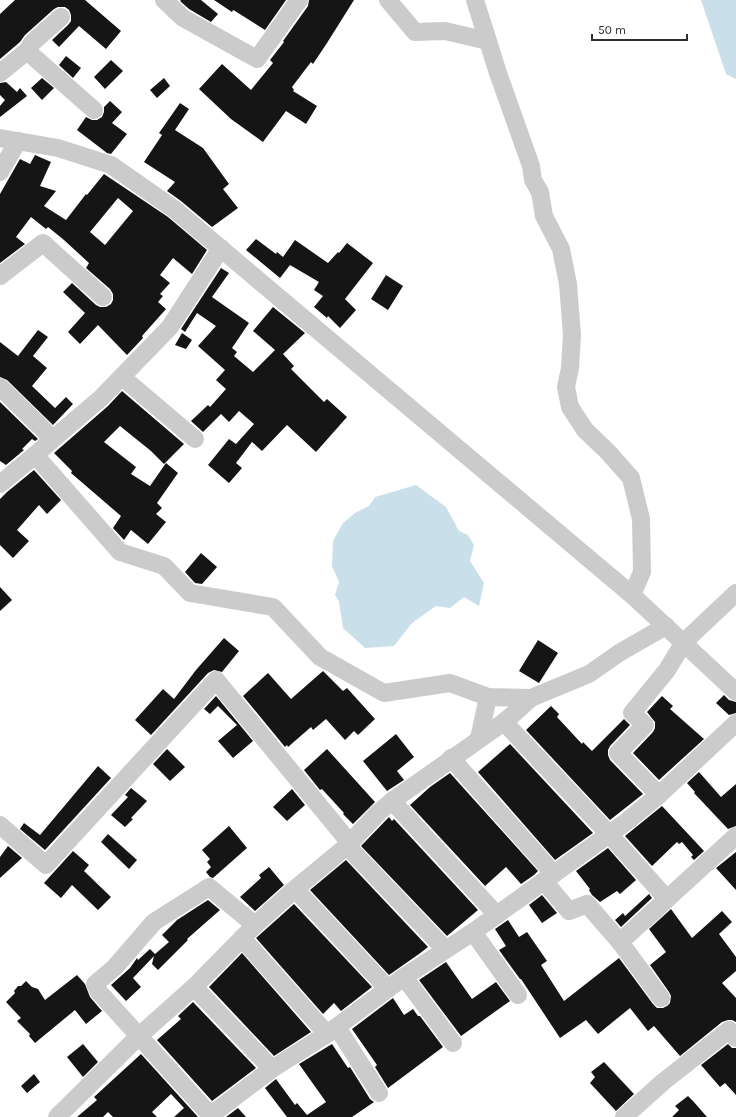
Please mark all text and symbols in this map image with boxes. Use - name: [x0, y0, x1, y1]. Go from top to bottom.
- scale bar: [592, 16, 687, 42]
- text: 50 m: [598, 23, 626, 37]

